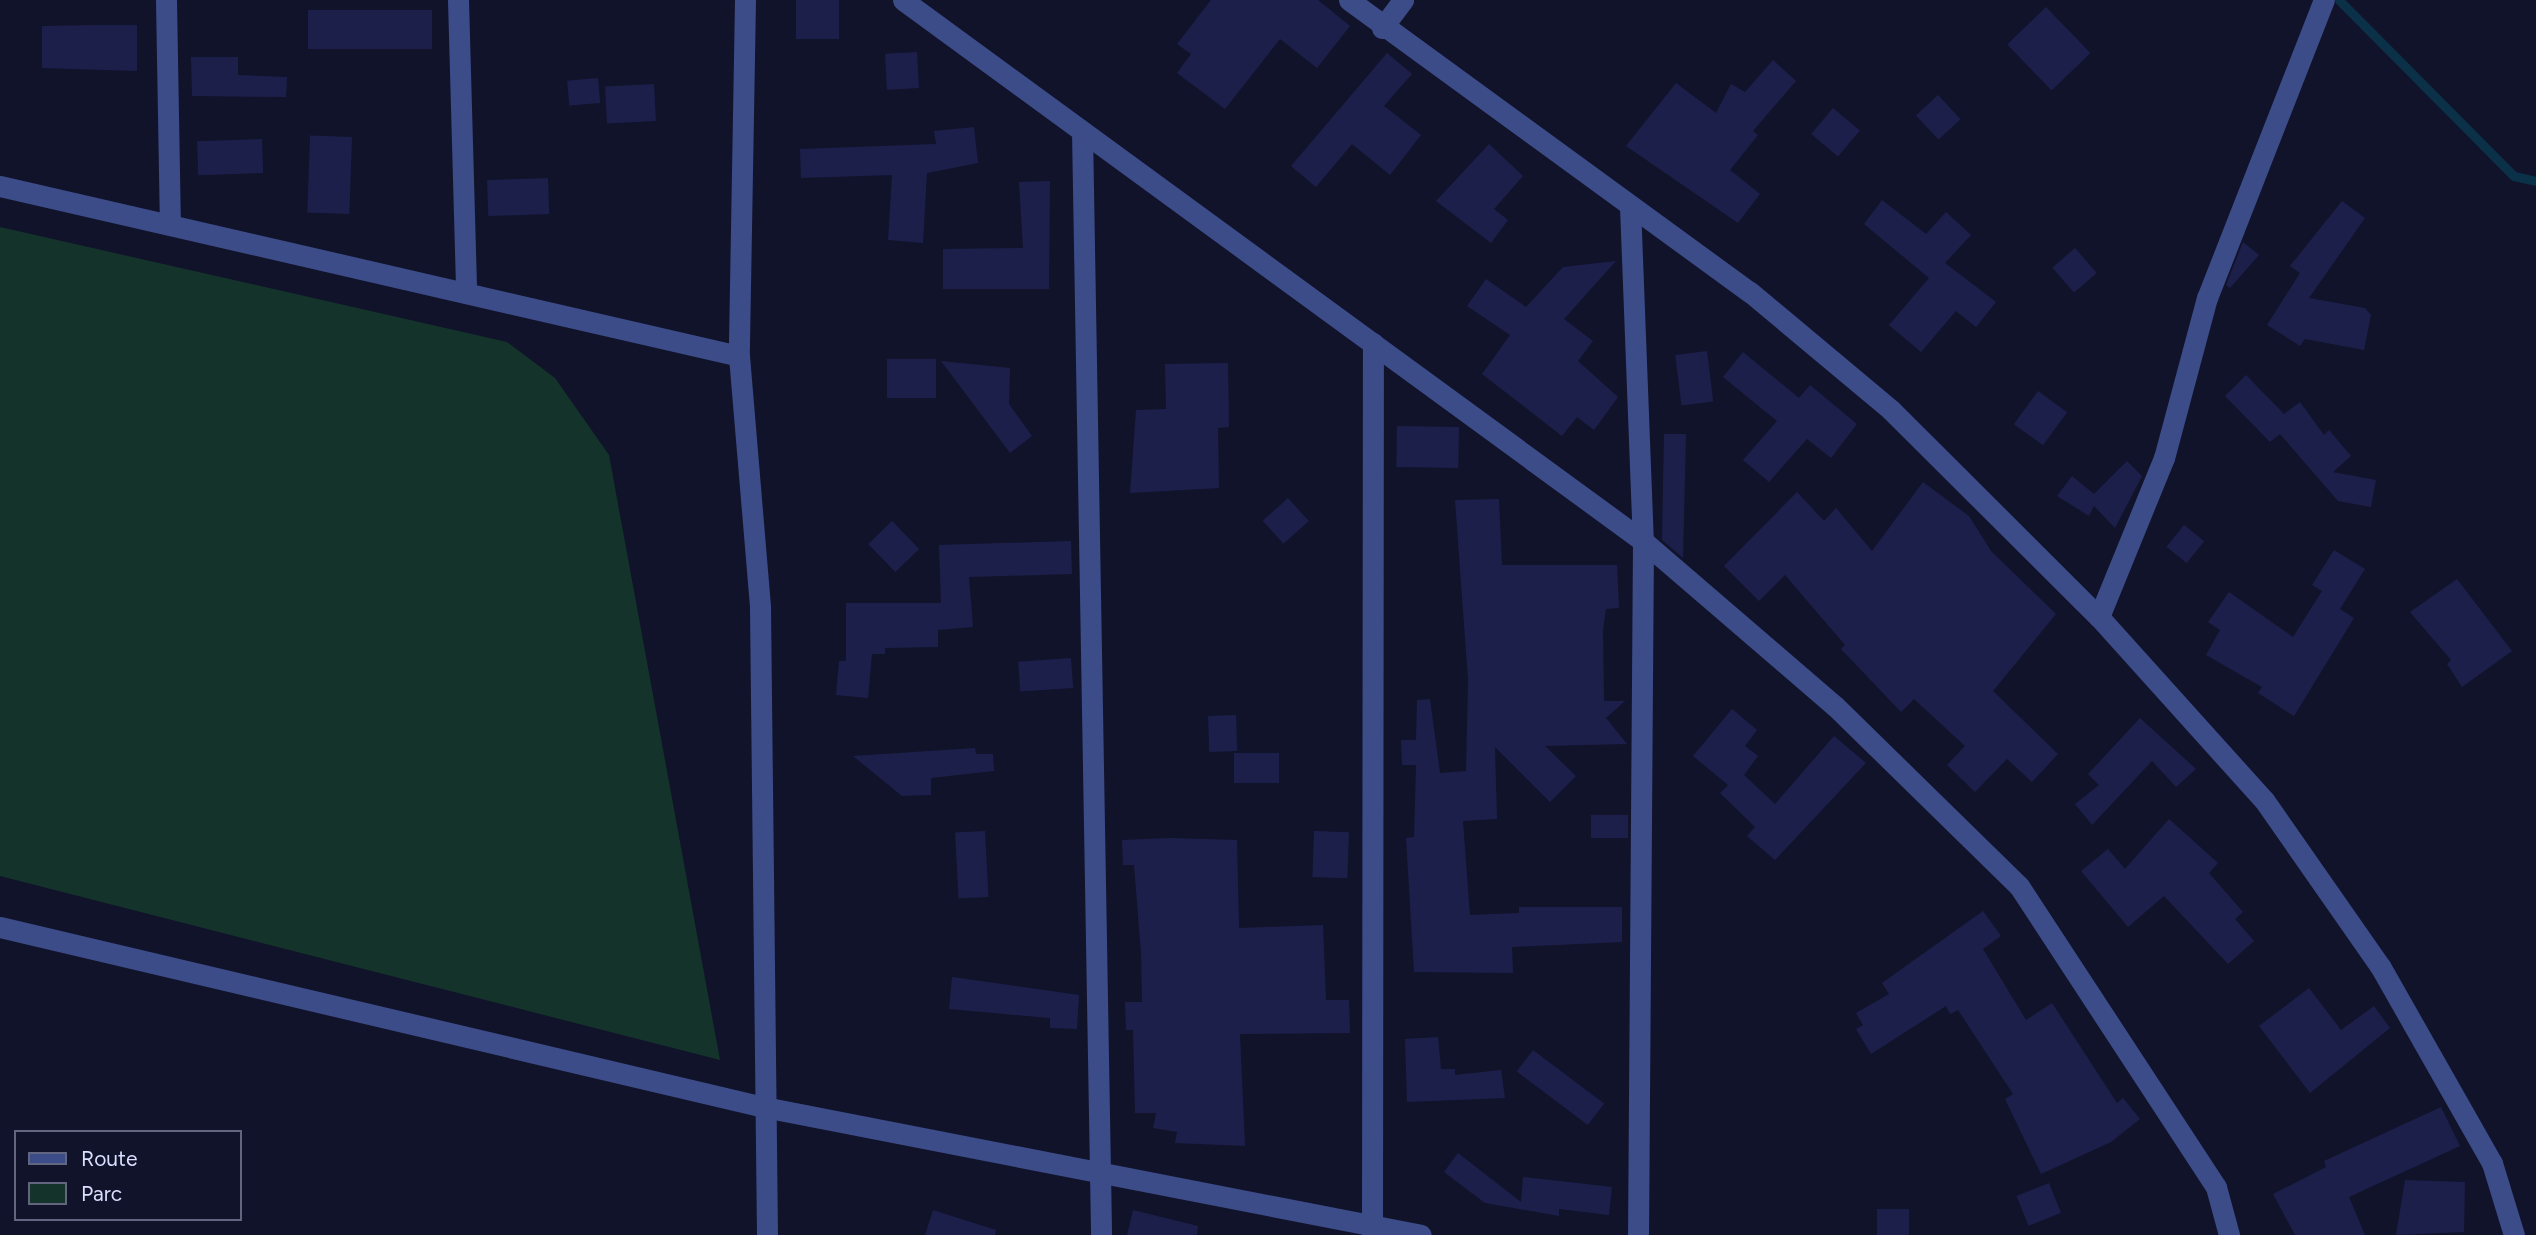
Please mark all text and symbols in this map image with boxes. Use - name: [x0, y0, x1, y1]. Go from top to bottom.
- legend: [14, 1130, 242, 1221]
- text: Route: [81, 1146, 137, 1171]
- text: Parc: [81, 1181, 122, 1206]

